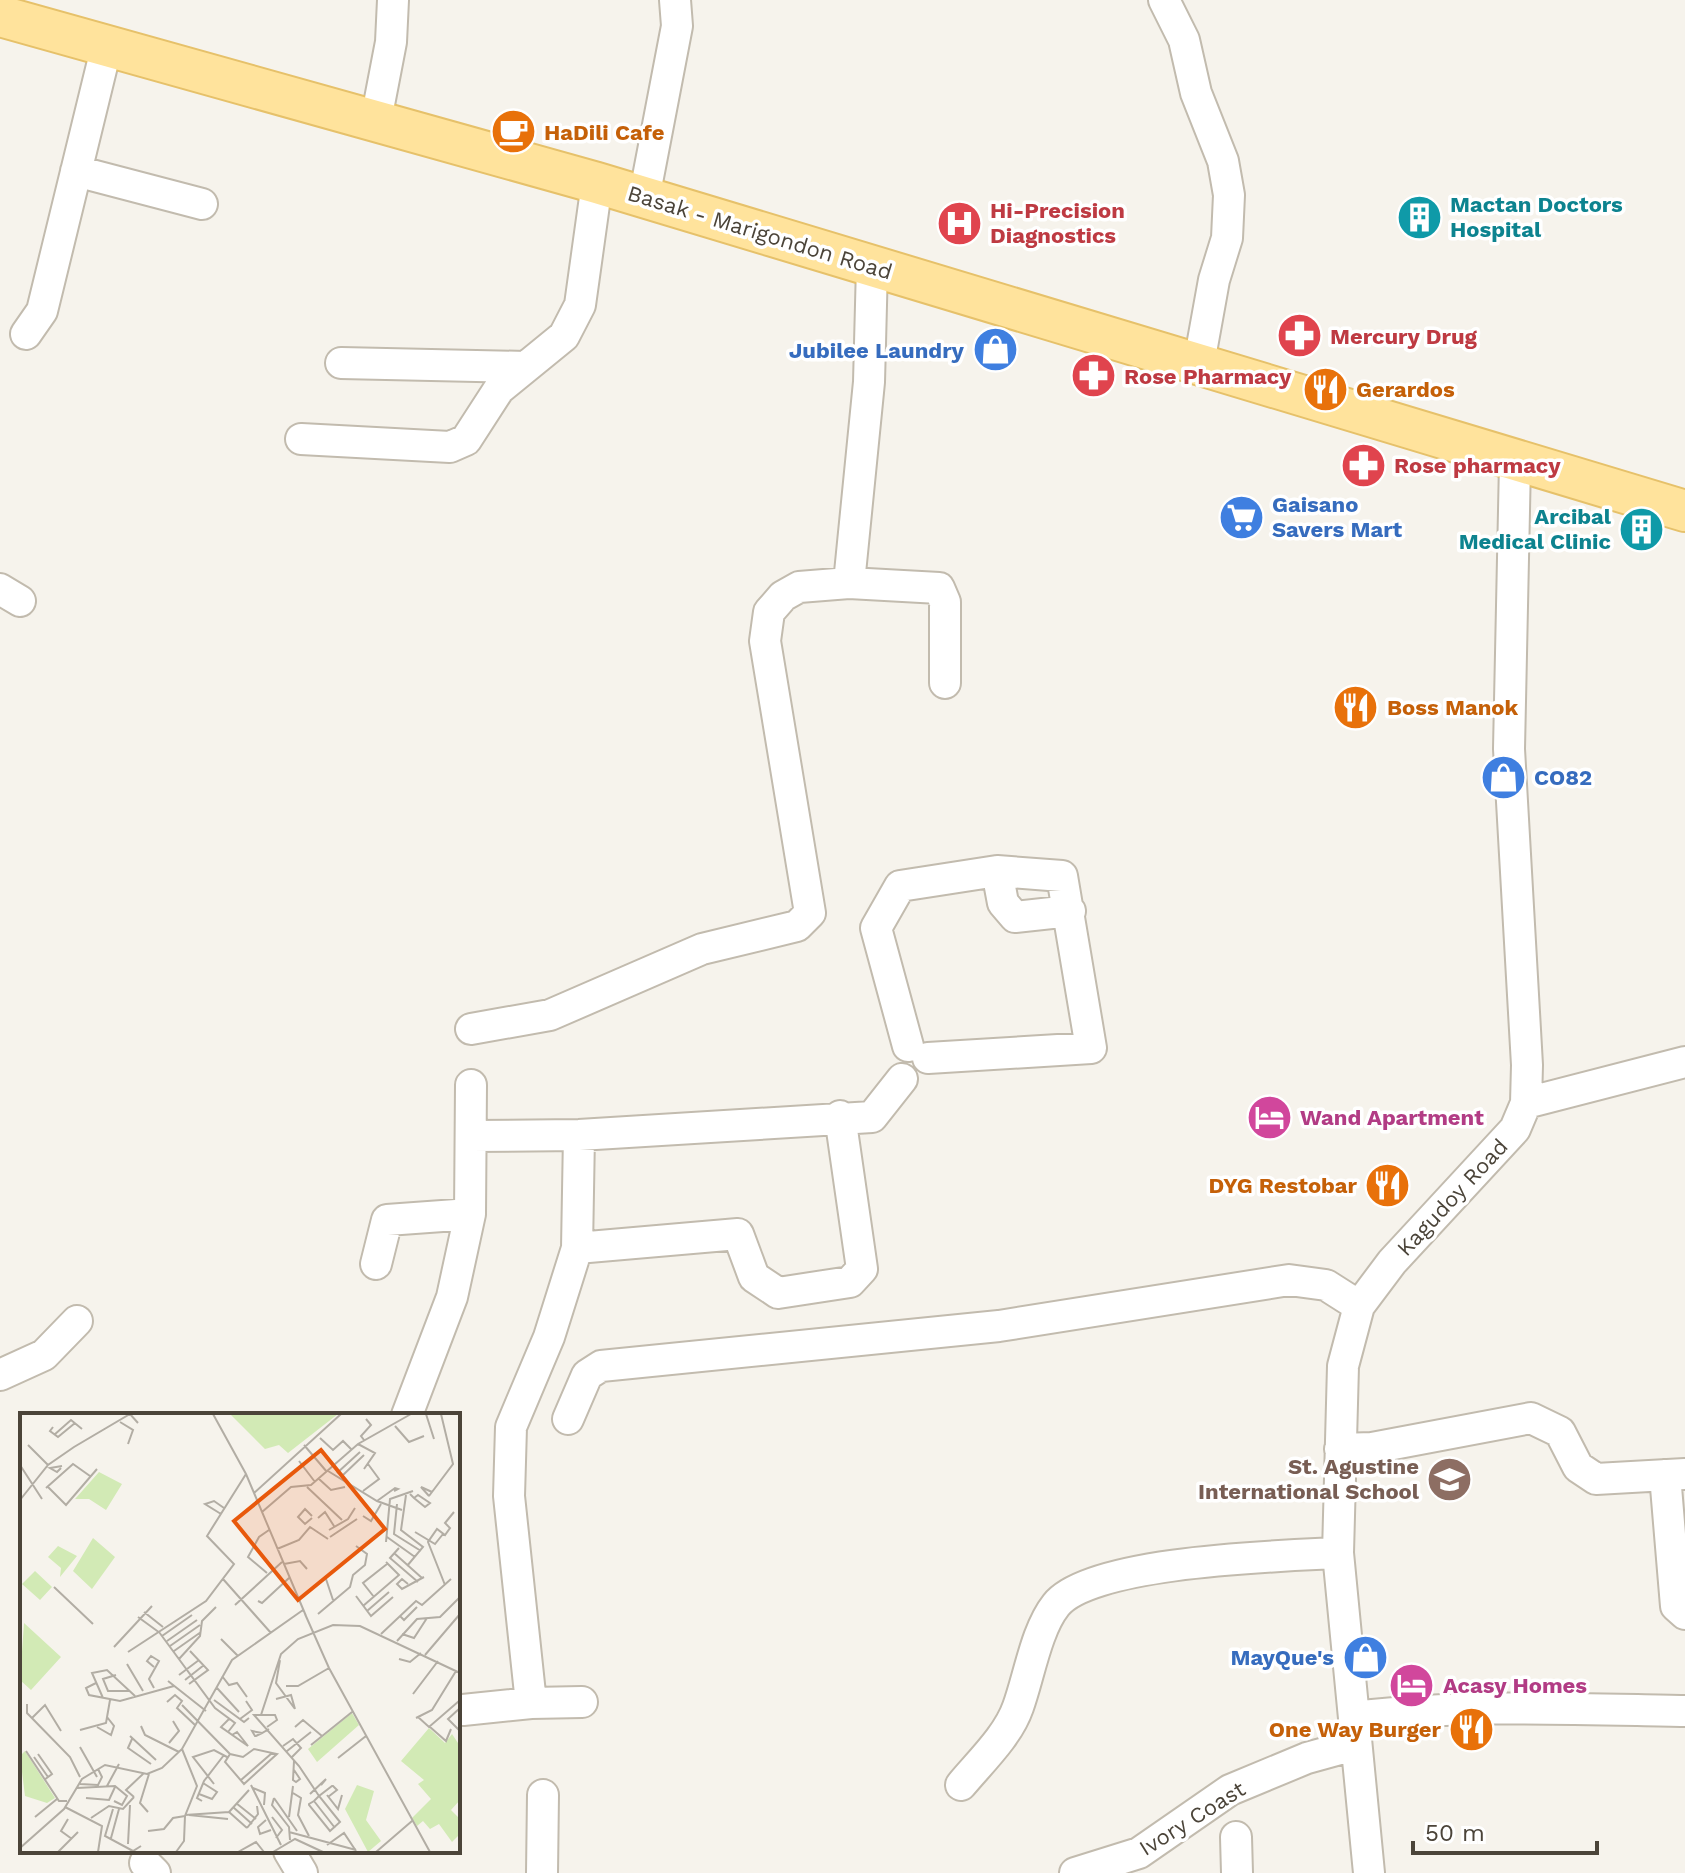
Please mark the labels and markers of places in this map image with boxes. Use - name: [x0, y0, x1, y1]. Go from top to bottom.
- cafe icon: HaDili Cafe: [489, 108, 537, 156]
- place label: HaDili Cafe: [544, 120, 664, 145]
- place label: Mactan Doctors Hospital: [1450, 192, 1623, 242]
- building icon: Mactan Doctors Hospital: [1395, 193, 1443, 241]
- place label: Hi-Precision Diagnostics: [990, 198, 1125, 248]
- hospital icon: Hi-Precision Diagnostics: [935, 199, 983, 247]
- pharmacy icon: Mercury Drug: [1275, 312, 1323, 360]
- place label: Mercury Drug: [1330, 324, 1478, 349]
- shop icon: Jubilee Laundry: [971, 326, 1019, 374]
- place label: Jubilee Laundry: [789, 338, 965, 363]
- pharmacy icon: Rose Pharmacy: [1069, 352, 1117, 400]
- place label: Rose Pharmacy: [1124, 364, 1292, 389]
- restaurant icon: Gerardos: [1301, 365, 1349, 413]
- place label: Gerardos: [1356, 377, 1455, 402]
- pharmacy icon: Rose pharmacy: [1339, 441, 1387, 489]
- place label: Rose pharmacy: [1394, 453, 1561, 478]
- place label: Gaisano Savers Mart: [1272, 492, 1402, 542]
- supermarket icon: Gaisano Savers Mart: [1217, 493, 1265, 541]
- place label: Arcibal Medical Clinic: [1459, 504, 1612, 554]
- building icon: Arcibal Medical Clinic: [1618, 505, 1666, 553]
- restaurant icon: Boss Manok: [1332, 683, 1380, 731]
- place label: Boss Manok: [1387, 695, 1518, 720]
- shop icon: CO82: [1479, 753, 1527, 801]
- place label: CO82: [1534, 765, 1592, 790]
- hotel icon: Wand Apartment: [1245, 1093, 1293, 1141]
- place label: Wand Apartment: [1300, 1105, 1484, 1130]
- restaurant icon: DYG Restobar: [1364, 1161, 1412, 1209]
- place label: DYG Restobar: [1208, 1173, 1358, 1198]
- place label: St. Agustine International School: [1198, 1454, 1420, 1504]
- school or university icon: St. Agustine International School: [1426, 1455, 1474, 1503]
- shop icon: MayQue's: [1341, 1633, 1389, 1681]
- place label: MayQue's: [1230, 1645, 1334, 1670]
- hotel icon: Acasy Homes: [1388, 1661, 1436, 1709]
- place label: Acasy Homes: [1443, 1673, 1587, 1698]
- restaurant icon: One Way Burger: [1448, 1705, 1496, 1753]
- place label: One Way Burger: [1269, 1717, 1442, 1742]

